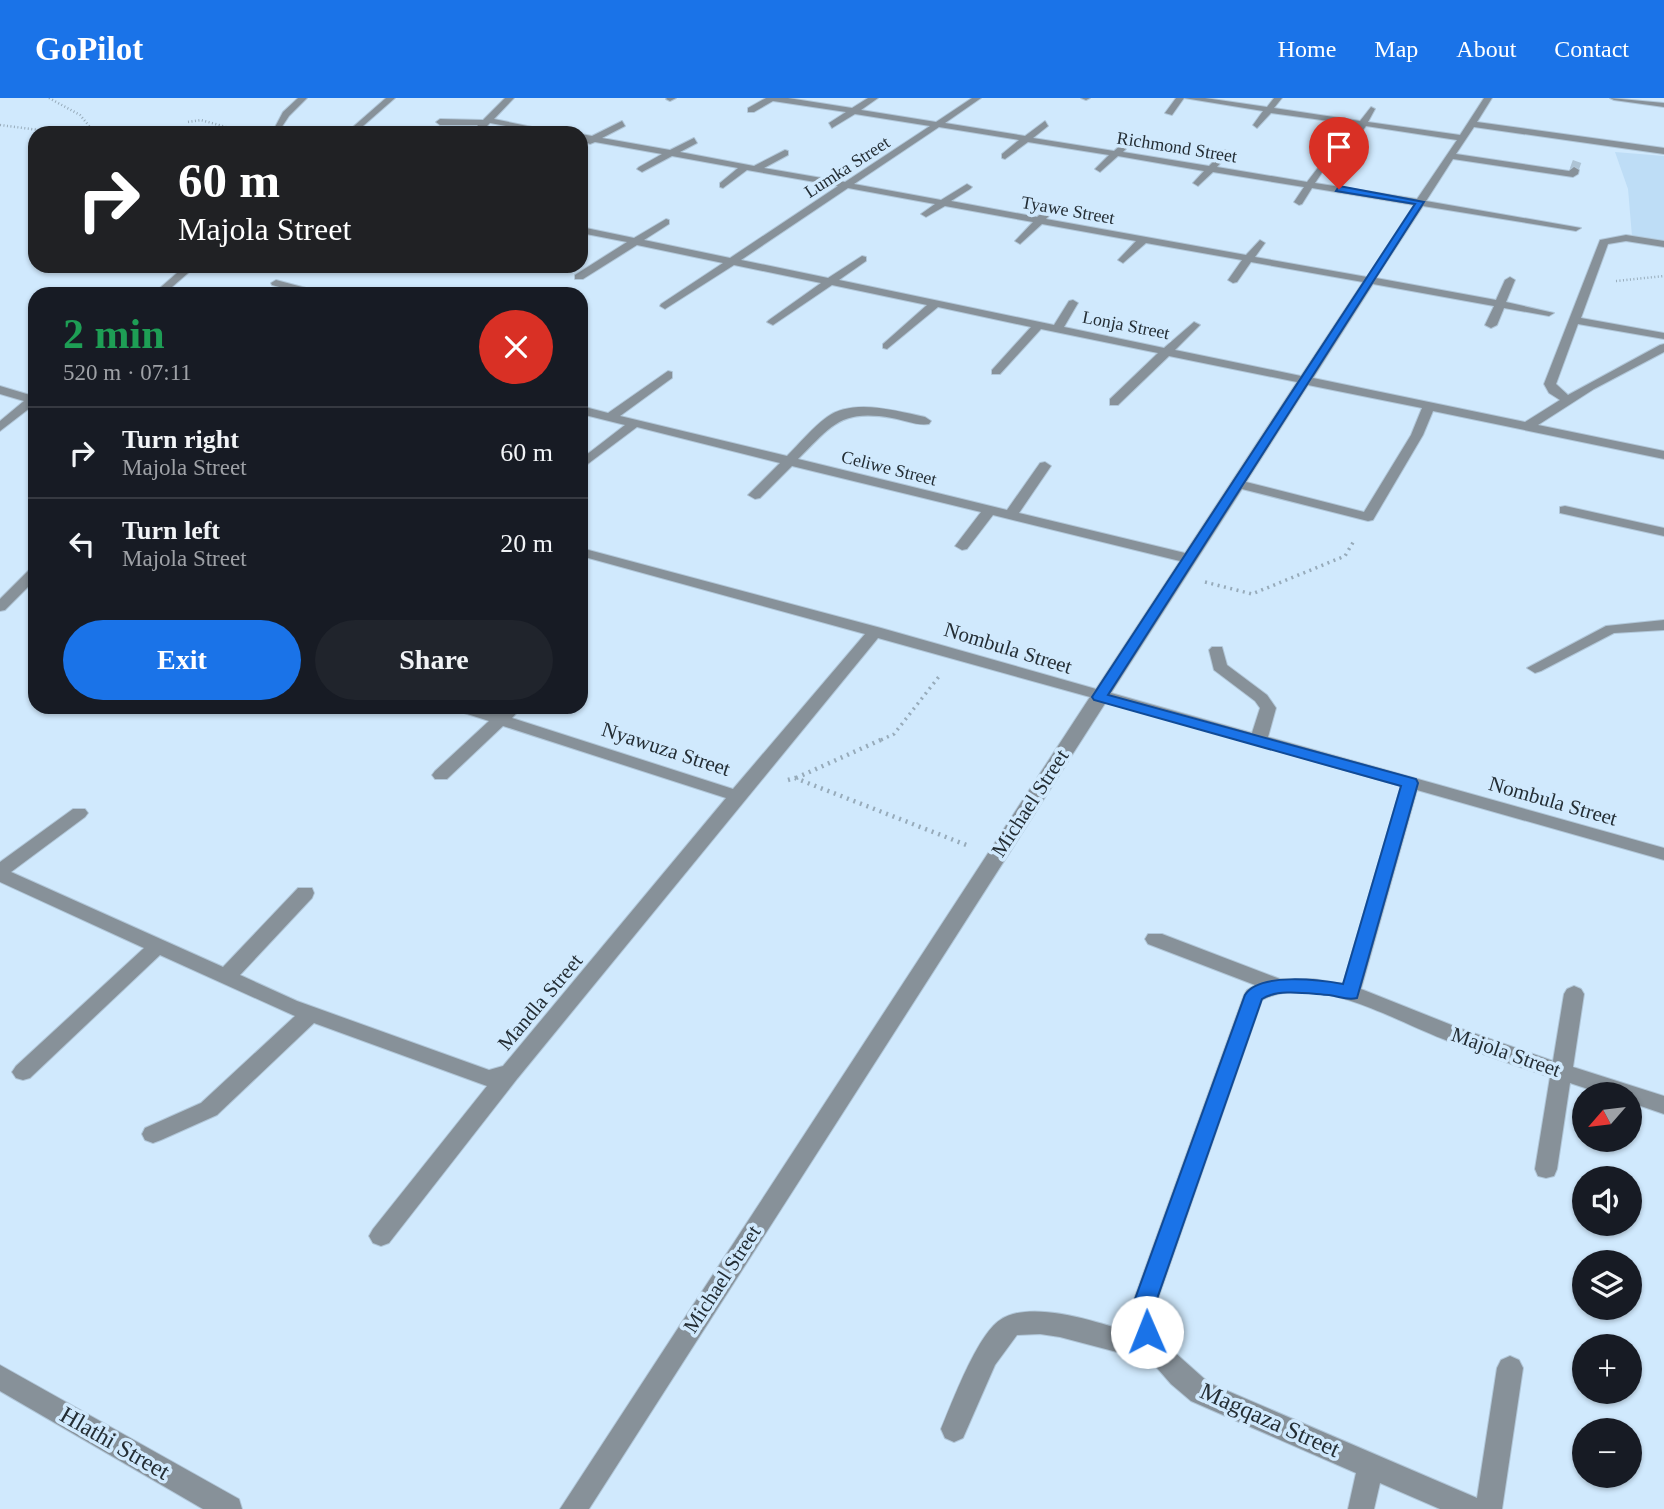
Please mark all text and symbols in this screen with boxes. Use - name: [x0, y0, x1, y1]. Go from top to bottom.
- text: GoPilot: [35, 31, 143, 67]
- text: Home: [1278, 36, 1336, 62]
- text: Map: [1374, 36, 1418, 62]
- text: About: [1456, 36, 1516, 62]
- text: Contact: [1554, 36, 1629, 62]
- pin: [1309, 117, 1369, 189]
- street label: Richmond Street: [1115, 128, 1239, 166]
- icon: arrive: [1320, 128, 1358, 166]
- street label: Lumka Street: [801, 132, 893, 202]
- text: 60 m: [178, 153, 280, 208]
- icon: right: [63, 154, 154, 245]
- street label: Tyawe Street: [1020, 192, 1116, 228]
- text: Majola Street: [178, 211, 351, 247]
- street label: Lonja Street: [1081, 307, 1171, 343]
- button: close: [479, 310, 553, 384]
- text: 2 min: [63, 311, 165, 357]
- text: 520 m · 07:11: [63, 360, 192, 385]
- text: Turn right: [122, 425, 239, 454]
- icon: right: [63, 434, 101, 472]
- text: 60 m: [500, 438, 553, 467]
- street label: Celiwe Street: [839, 447, 939, 489]
- text: Majola Street: [122, 455, 247, 480]
- text: Turn left: [122, 516, 220, 545]
- icon: left: [63, 525, 101, 563]
- text: 20 m: [500, 529, 553, 558]
- text: Majola Street: [122, 546, 247, 571]
- street label: Nombula Street: [941, 617, 1075, 679]
- button: Exit: [63, 620, 301, 700]
- button: Share: [315, 620, 553, 700]
- street label: Nyawuza Street: [599, 717, 733, 781]
- street label: Michael Street: [986, 745, 1074, 861]
- street label: Nombula Street: [1486, 771, 1620, 831]
- street label: Mandla Street: [493, 949, 587, 1055]
- street label: Majola Street: [1448, 1022, 1564, 1082]
- north arrow: [1572, 1082, 1642, 1152]
- map controls: [1572, 1082, 1642, 1488]
- button: sound: [1572, 1166, 1642, 1236]
- street label: Michael Street: [678, 1221, 766, 1337]
- button: layers: [1572, 1250, 1642, 1320]
- position arrow: [1110, 1295, 1184, 1369]
- button: +: [1572, 1334, 1642, 1404]
- street label: Magqaza Street: [1196, 1378, 1344, 1463]
- street label: Hlathi Street: [56, 1401, 175, 1485]
- button: −: [1572, 1418, 1642, 1488]

